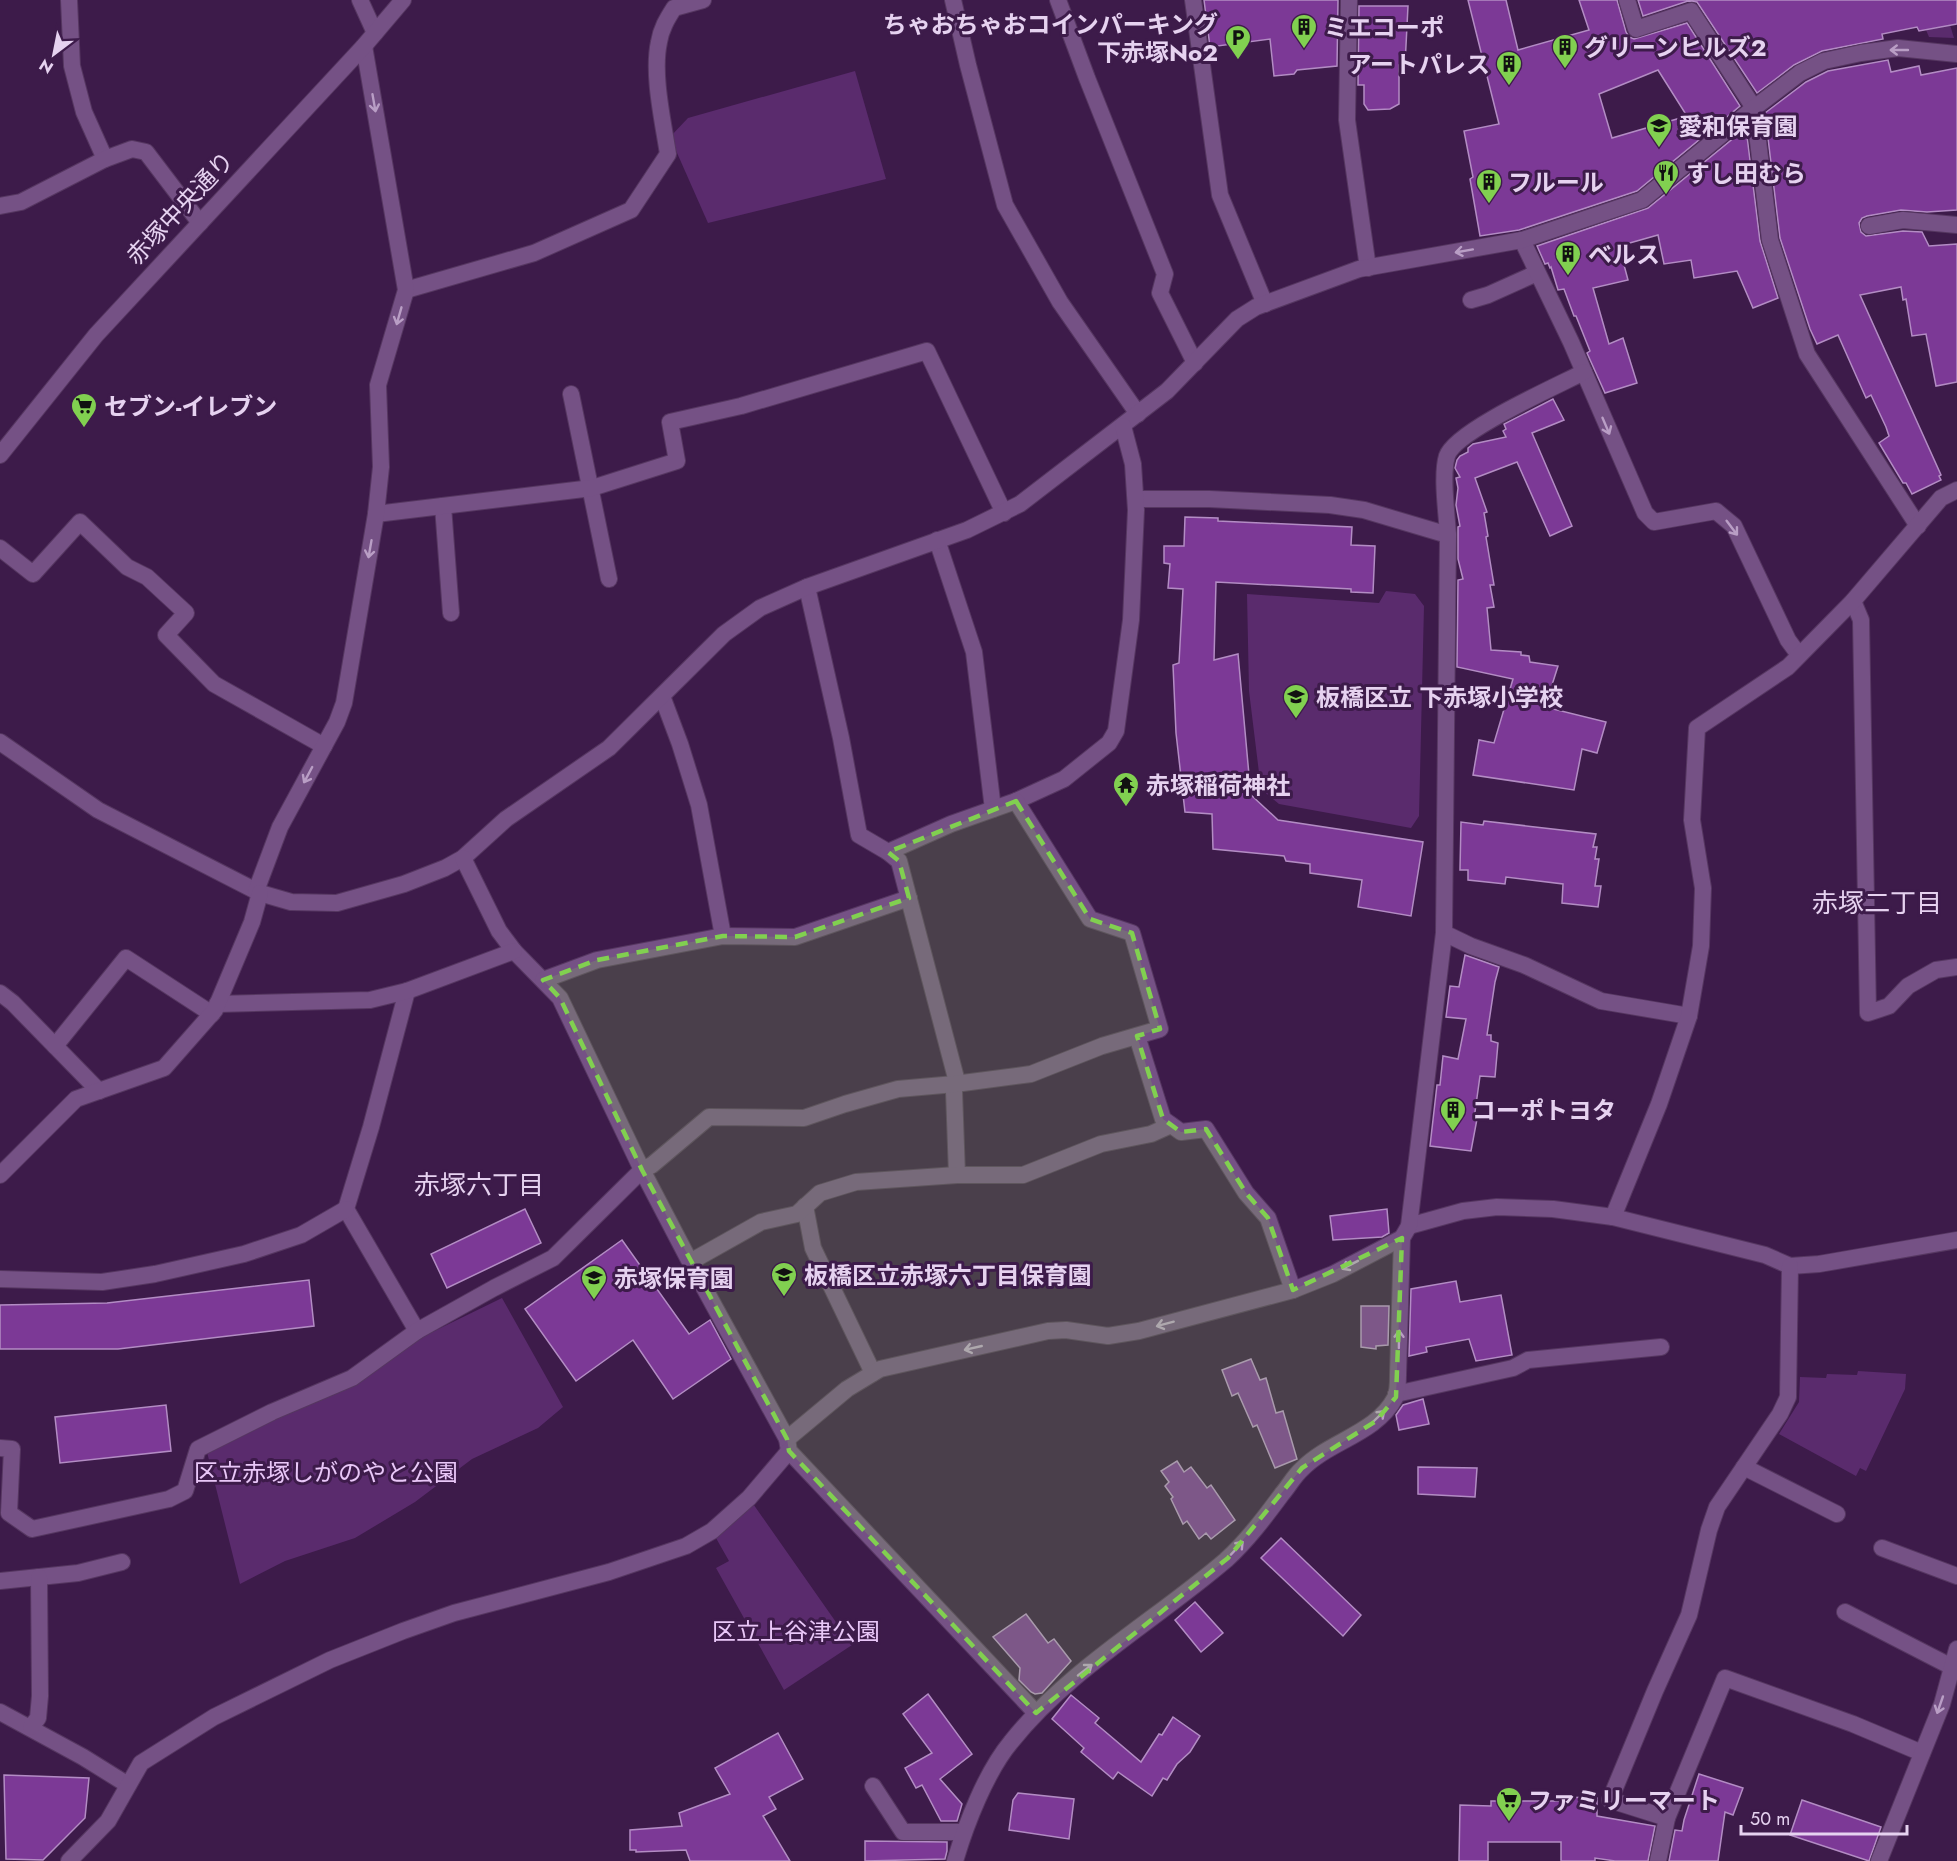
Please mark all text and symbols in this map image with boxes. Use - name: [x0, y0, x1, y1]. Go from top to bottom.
- place label: ちゃおちゃおコインパーキング 下赤塚No2: [883, 7, 1218, 70]
- place label: ミエコーポ: [1324, 10, 1444, 45]
- building icon: ミエコーポ: [1289, 12, 1319, 50]
- parking icon: ちゃおちゃおコインパーキング 下赤塚No2: [1223, 23, 1253, 61]
- north arrow: [24, 24, 84, 84]
- place label: グリーンヒルズ2: [1584, 30, 1767, 65]
- building icon: グリーンヒルズ2: [1550, 32, 1580, 70]
- one-way arrow: [1889, 44, 1909, 56]
- place label: アートパレス: [1347, 47, 1490, 82]
- building icon: アートパレス: [1494, 49, 1524, 87]
- text: N: [35, 53, 58, 79]
- one-way arrow: [369, 93, 380, 113]
- place label: 愛和保育園: [1678, 109, 1798, 144]
- school or university icon: 愛和保育園: [1644, 111, 1674, 149]
- street label: 赤塚中央通り: [118, 143, 242, 273]
- place label: すし田むら: [1686, 156, 1806, 191]
- restaurant icon: すし田むら: [1651, 158, 1681, 196]
- place label: フルール: [1508, 165, 1604, 200]
- building icon: フルール: [1474, 167, 1504, 205]
- place label: ベルス: [1588, 237, 1660, 272]
- building icon: ベルス: [1553, 239, 1583, 277]
- one-way arrow: [1455, 246, 1475, 257]
- one-way arrow: [392, 306, 404, 325]
- place label: セブン-イレブン: [104, 389, 277, 424]
- supermarket icon: セブン-イレブン: [69, 391, 99, 429]
- one-way arrow: [1601, 416, 1613, 434]
- one-way arrow: [1726, 520, 1739, 536]
- one-way arrow: [364, 538, 375, 558]
- place label: 板橋区立 下赤塚小学校: [1316, 680, 1563, 715]
- school or university icon: 板橋区立 下赤塚小学校: [1281, 682, 1311, 720]
- one-way arrow: [302, 766, 314, 783]
- place label: 赤塚稲荷神社: [1146, 768, 1290, 803]
- temple icon: 赤塚稲荷神社: [1111, 770, 1141, 808]
- district label: 赤塚二丁目: [1812, 884, 1942, 922]
- place label: コーポトヨタ: [1472, 1093, 1616, 1128]
- building icon: コーポトヨタ: [1438, 1095, 1468, 1133]
- district label: 赤塚六丁目: [414, 1166, 544, 1204]
- place label: 板橋区立赤塚六丁目保育園: [804, 1258, 1092, 1293]
- school or university icon: 板橋区立赤塚六丁目保育園: [769, 1260, 799, 1298]
- one-way arrow: [1342, 1260, 1360, 1271]
- place label: 赤塚保育園: [614, 1261, 734, 1296]
- school or university icon: 赤塚保育園: [579, 1263, 609, 1301]
- one-way arrow: [1156, 1319, 1175, 1331]
- one-way arrow: [1393, 1329, 1405, 1349]
- one-way arrow: [964, 1342, 983, 1354]
- one-way arrow: [1370, 1410, 1385, 1424]
- park label: 区立赤塚しがのやと公園: [194, 1455, 458, 1490]
- one-way arrow: [1230, 1541, 1244, 1556]
- park label: 区立上谷津公園: [712, 1614, 880, 1649]
- one-way arrow: [1077, 1664, 1093, 1677]
- one-way arrow: [1934, 1695, 1945, 1714]
- place label: ファミリーマート: [1528, 1783, 1720, 1818]
- supermarket icon: ファミリーマート: [1494, 1785, 1524, 1823]
- scale bar: [1741, 1798, 1908, 1836]
- text: 50 m: [1750, 1806, 1790, 1832]

